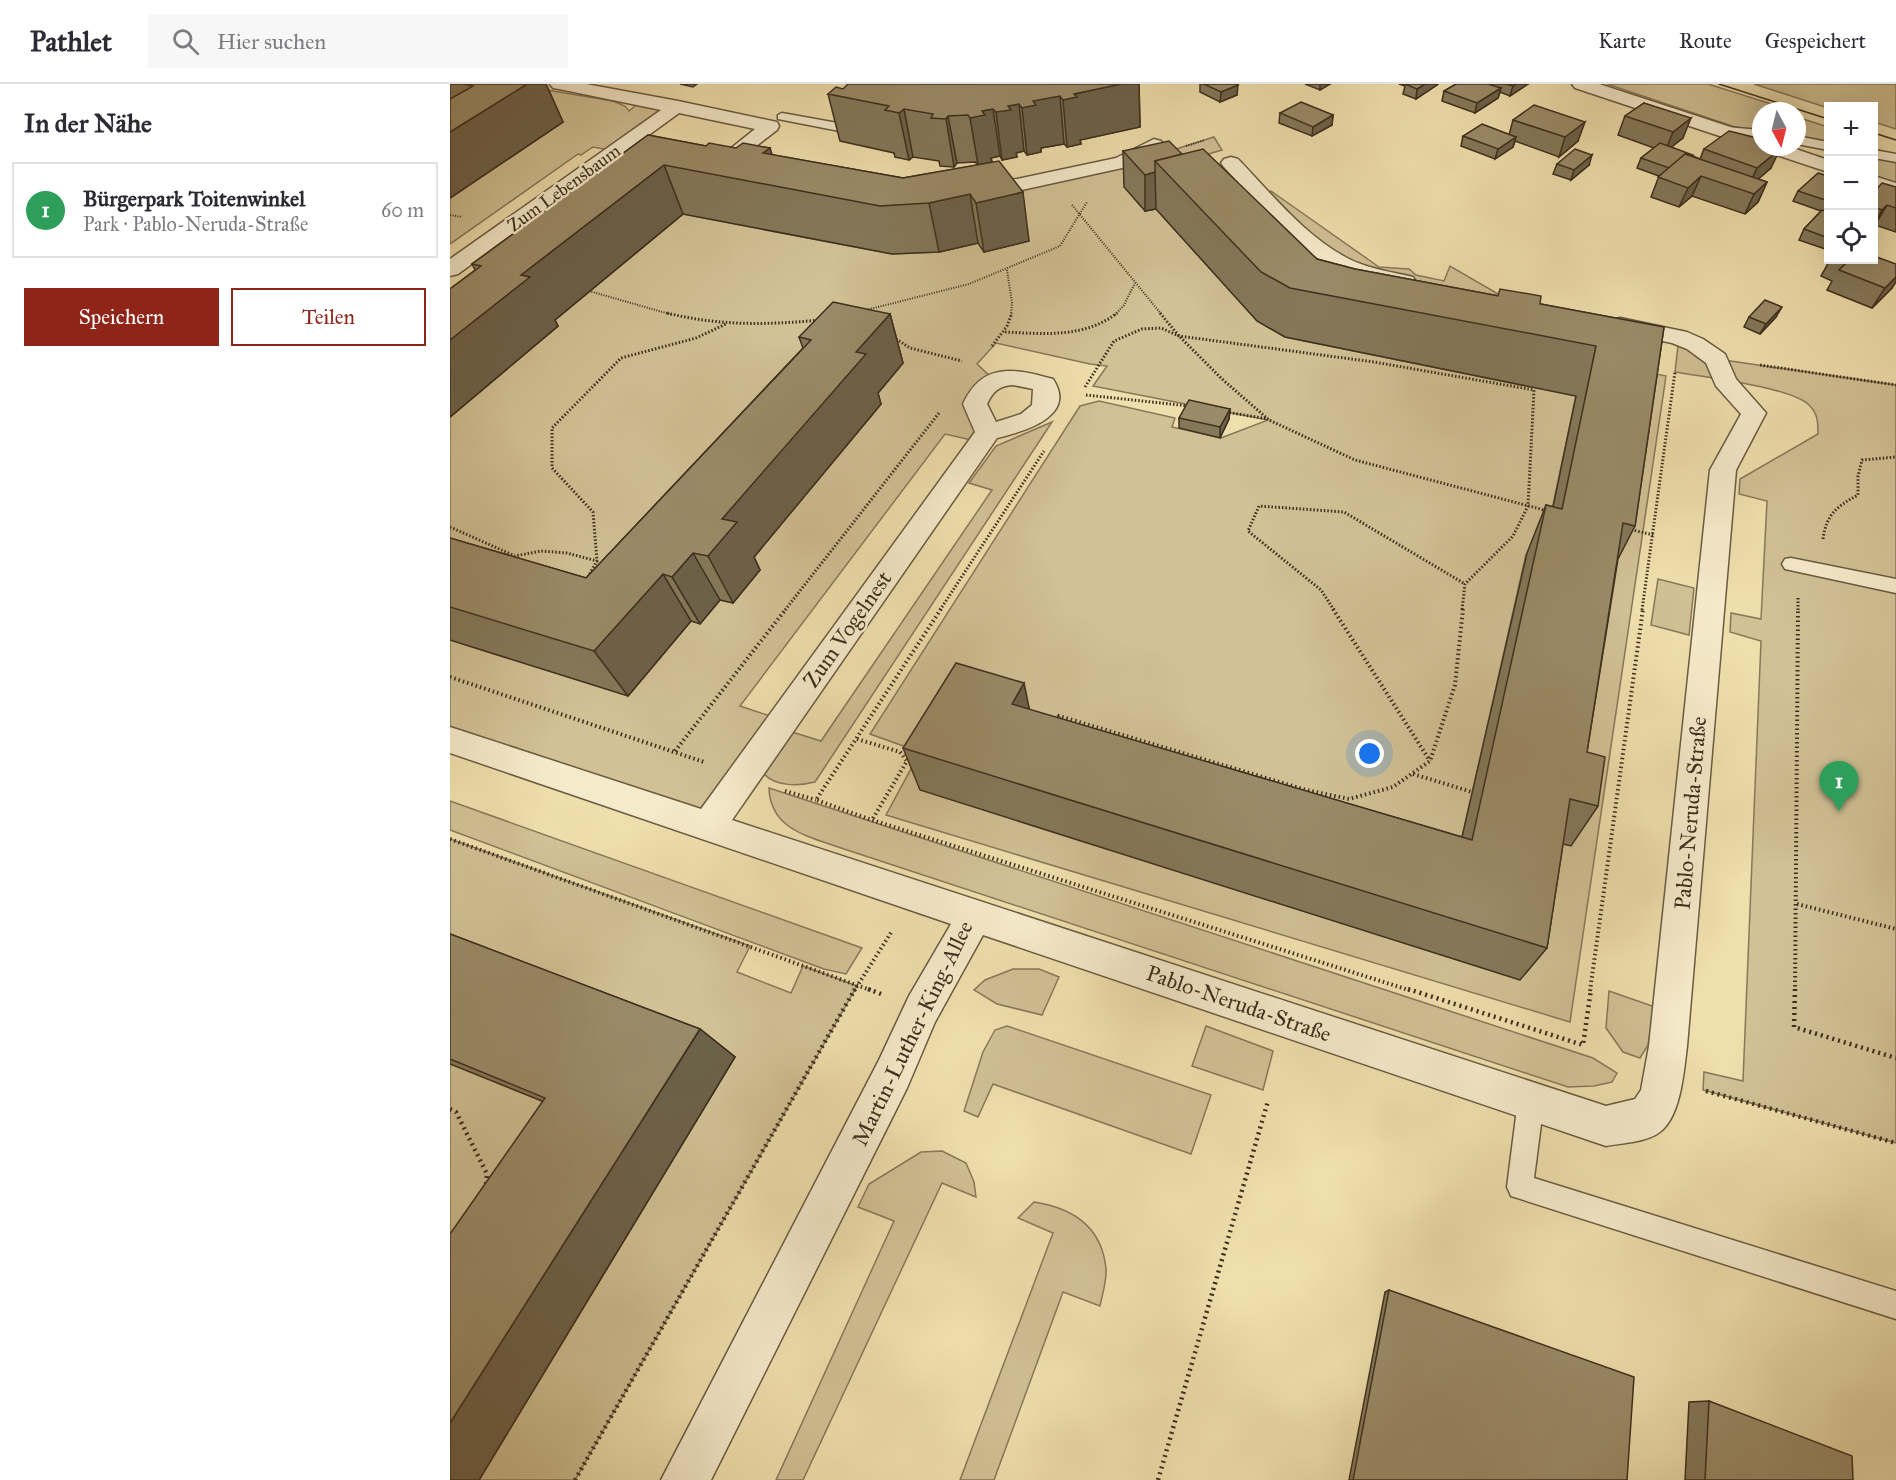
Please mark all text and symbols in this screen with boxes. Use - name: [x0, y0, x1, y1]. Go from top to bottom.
- search box: [148, 14, 568, 68]
- text: Pathlet: [30, 24, 112, 59]
- icon: search: [169, 25, 202, 58]
- text: Hier suchen: [217, 28, 326, 55]
- text: Karte: [1598, 28, 1646, 54]
- text: Route: [1679, 28, 1732, 54]
- text: Gespeichert: [1765, 28, 1866, 54]
- north arrow: [1752, 102, 1806, 156]
- map controls: [1824, 102, 1878, 264]
- button: +: [1824, 102, 1878, 156]
- text: In der Nähe: [24, 107, 152, 139]
- street label: Zum Lebensbaum: [503, 140, 625, 236]
- button: −: [1824, 156, 1878, 210]
- text: Bürgerpark Toitenwinkel: [83, 185, 305, 212]
- text: 1: [42, 198, 49, 222]
- text: 60 m: [381, 198, 424, 222]
- button: locate: [1824, 210, 1878, 264]
- text: Park · Pablo-Neruda-Straße: [83, 212, 308, 236]
- button: Speichern: [24, 288, 219, 346]
- button: Teilen: [231, 288, 426, 346]
- street label: Zum Vogelnest: [797, 566, 898, 693]
- street label: Pablo-Neruda-Straße: [1669, 715, 1712, 911]
- your location: [1355, 739, 1384, 768]
- pin: 1: [1820, 762, 1858, 811]
- street label: Martin-Luther-King-Allee: [846, 916, 979, 1150]
- street label: Pablo-Neruda-Straße: [1143, 959, 1335, 1048]

